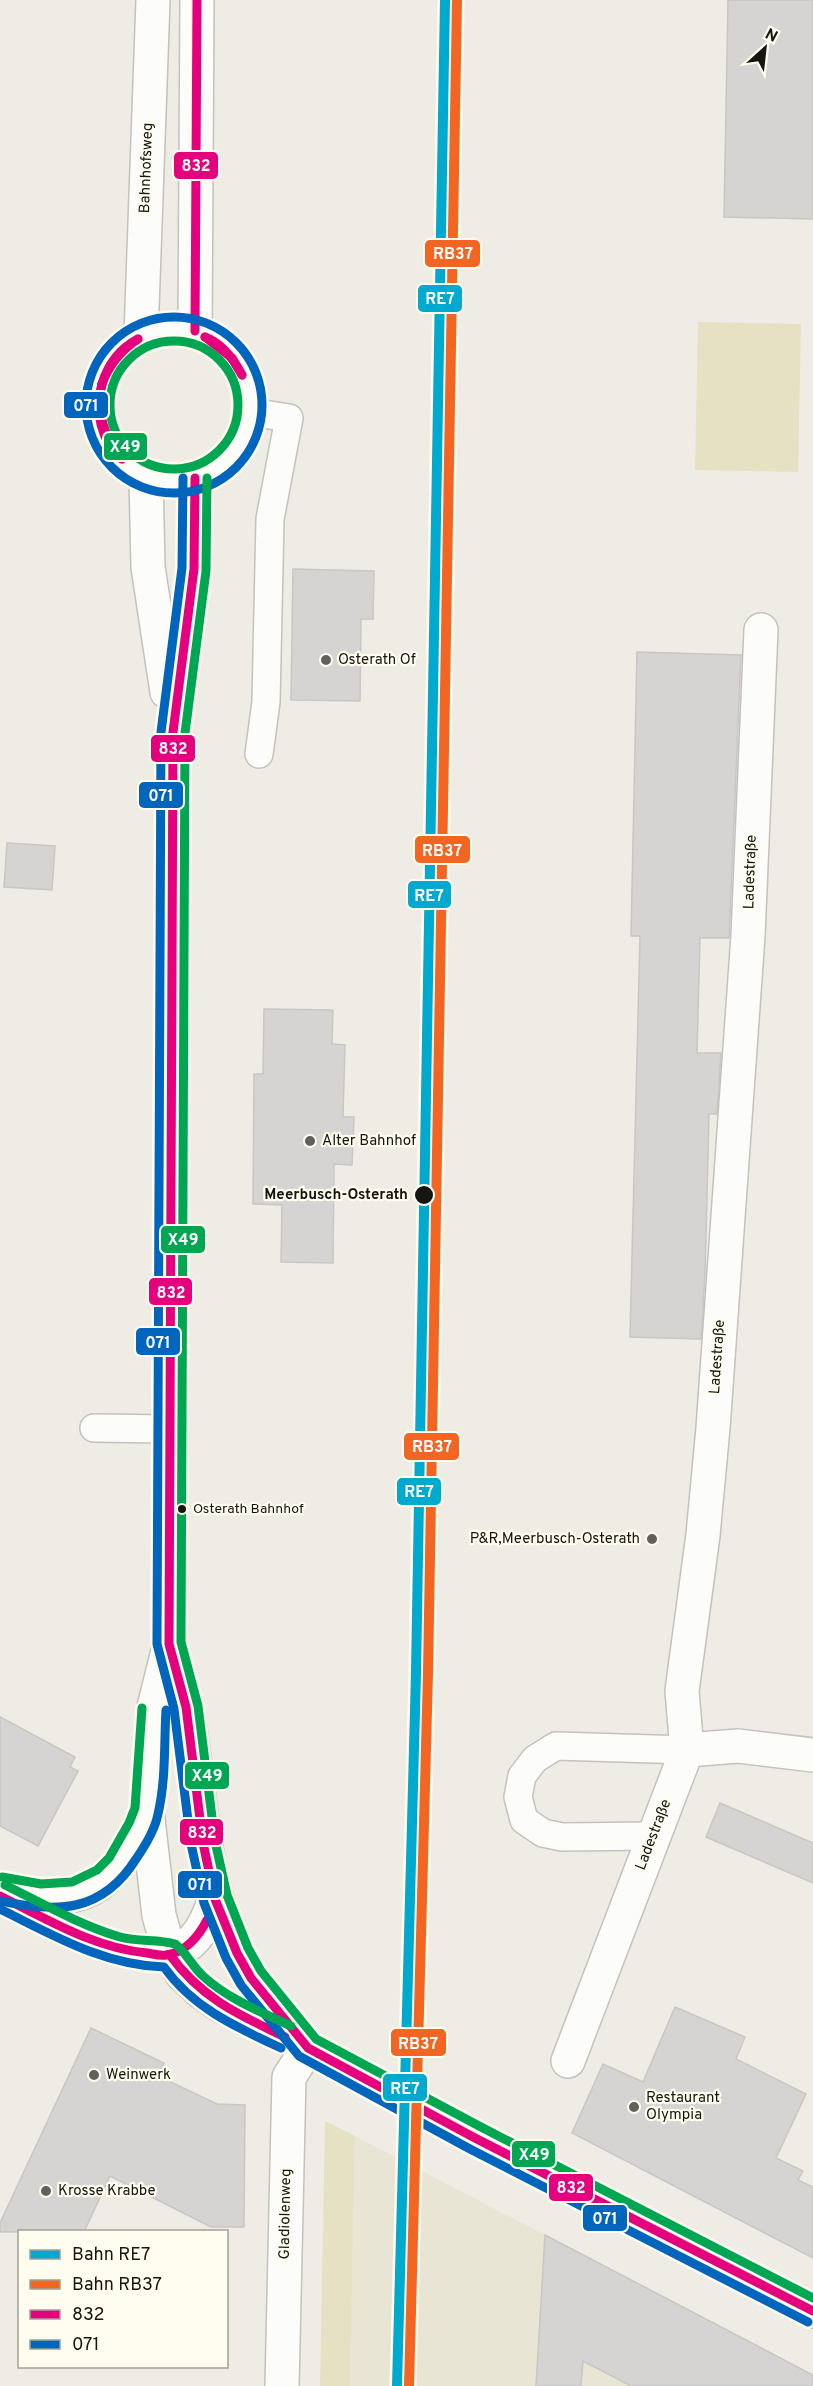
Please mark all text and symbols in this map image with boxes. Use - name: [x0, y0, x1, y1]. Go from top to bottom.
- north arrow: [735, 18, 795, 78]
- text: N: [761, 25, 781, 48]
- street label: Bahnhofsweg: [136, 122, 158, 214]
- line badge: 832: [173, 151, 219, 180]
- text: 832: [181, 157, 211, 177]
- line badge: RB37: [424, 239, 481, 268]
- text: RB37: [433, 245, 473, 265]
- line badge: RE7: [417, 284, 463, 313]
- text: RE7: [425, 290, 455, 310]
- line badge: 071: [63, 391, 109, 419]
- text: 071: [73, 397, 99, 417]
- line badge: X49: [103, 432, 148, 461]
- text: X49: [110, 438, 140, 458]
- place label: Osterath Of: [338, 651, 416, 670]
- marker: Osterath Of: [319, 653, 333, 667]
- line badge: 832: [150, 734, 196, 763]
- text: 832: [158, 740, 188, 760]
- line badge: 071: [138, 781, 184, 809]
- text: 071: [148, 787, 174, 807]
- street label: Ladestraße: [740, 834, 762, 910]
- line badge: RB37: [414, 835, 471, 864]
- text: RB37: [422, 842, 462, 862]
- line badge: RE7: [407, 880, 452, 909]
- text: RE7: [414, 887, 444, 907]
- place label: Alter Bahnhof: [322, 1132, 416, 1151]
- marker: Alter Bahnhof: [303, 1134, 317, 1148]
- marker: Meerbusch-Osterath: [413, 1184, 435, 1206]
- place label: Meerbusch-Osterath: [264, 1186, 408, 1205]
- line badge: X49: [160, 1225, 206, 1254]
- text: X49: [168, 1231, 198, 1251]
- line badge: 832: [148, 1277, 193, 1306]
- text: 832: [156, 1284, 186, 1304]
- street label: Ladestraße: [706, 1319, 730, 1395]
- line badge: 071: [135, 1327, 181, 1356]
- text: 071: [145, 1334, 171, 1354]
- line badge: RB37: [403, 1432, 460, 1461]
- text: RB37: [412, 1438, 452, 1458]
- line badge: RE7: [396, 1477, 442, 1506]
- text: RE7: [404, 1483, 434, 1503]
- place label: Osterath Bahnhof: [193, 1501, 304, 1518]
- marker: Osterath Bahnhof: [176, 1503, 188, 1515]
- place label: P&R,Meerbusch-Osterath: [470, 1530, 640, 1549]
- marker: P&R,Meerbusch-Osterath: [645, 1532, 659, 1546]
- line badge: X49: [184, 1761, 230, 1790]
- text: X49: [192, 1767, 222, 1787]
- street label: Ladestraße: [632, 1797, 676, 1873]
- line badge: 832: [179, 1818, 224, 1846]
- text: 832: [187, 1824, 217, 1844]
- line badge: 071: [177, 1870, 223, 1899]
- text: 071: [187, 1876, 213, 1896]
- line badge: RB37: [390, 2028, 447, 2057]
- text: RB37: [398, 2035, 438, 2055]
- place label: Weinwerk: [106, 2066, 171, 2085]
- marker: Weinwerk: [87, 2068, 101, 2082]
- line badge: RE7: [382, 2073, 428, 2102]
- text: RE7: [390, 2080, 420, 2100]
- place label: Restaurant Olympia: [646, 2089, 720, 2125]
- marker: Restaurant Olympia: [627, 2100, 641, 2114]
- line badge: X49: [511, 2140, 556, 2168]
- text: X49: [519, 2146, 549, 2166]
- street label: Gladiolenweg: [276, 2168, 296, 2260]
- line badge: 832: [548, 2173, 594, 2202]
- text: 832: [556, 2179, 586, 2199]
- place label: Krosse Krabbe: [58, 2182, 156, 2201]
- marker: Krosse Krabbe: [39, 2184, 53, 2198]
- line badge: 071: [582, 2204, 628, 2232]
- text: 071: [592, 2210, 618, 2230]
- legend: [18, 2230, 228, 2368]
- text: Bahn RE7: [72, 2244, 150, 2267]
- text: Bahn RB37: [72, 2274, 162, 2297]
- text: 832: [72, 2304, 105, 2327]
- text: 071: [72, 2334, 99, 2357]

